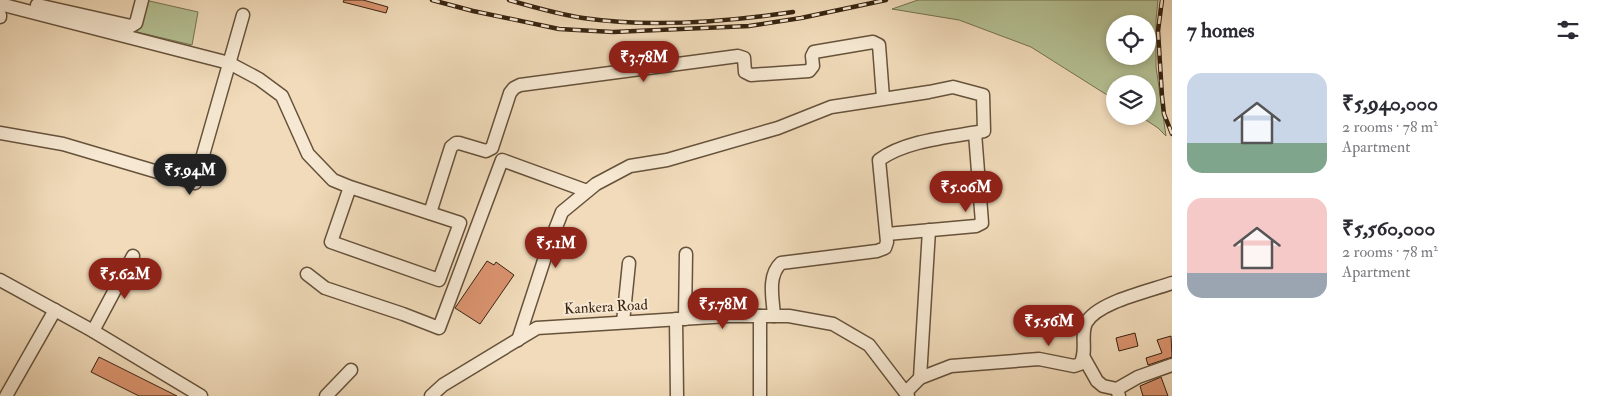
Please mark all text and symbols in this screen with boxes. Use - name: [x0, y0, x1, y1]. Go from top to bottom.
- map controls: [1106, 15, 1156, 125]
- button: locate: [1106, 15, 1156, 65]
- icon: filters: [1554, 16, 1582, 44]
- text: 7 homes: [1187, 17, 1254, 44]
- pin: ₹3.78M: [603, 41, 685, 83]
- text: ₹3.78M: [620, 47, 668, 67]
- button: layers: [1106, 75, 1156, 125]
- text: ₹5,940,000: [1342, 90, 1438, 117]
- icon: home: [1227, 93, 1287, 153]
- text: 2 rooms · 78 m²: [1342, 117, 1438, 137]
- text: Apartment: [1342, 137, 1410, 157]
- pin: ₹5.94M: [149, 154, 231, 196]
- text: ₹5.94M: [164, 160, 216, 180]
- pin: ₹5.06M: [925, 170, 1007, 213]
- text: ₹5.06M: [941, 177, 991, 197]
- text: ₹5,560,000: [1342, 215, 1435, 242]
- icon: home: [1227, 218, 1287, 278]
- pin: ₹5.1M: [521, 226, 591, 269]
- text: ₹5.1M: [536, 233, 576, 253]
- text: 2 rooms · 78 m²: [1342, 242, 1438, 262]
- pin: ₹5.62M: [84, 258, 166, 300]
- text: Apartment: [1342, 262, 1410, 282]
- text: ₹5.62M: [100, 264, 150, 284]
- pin: ₹5.78M: [682, 288, 764, 330]
- text: ₹5.78M: [699, 294, 747, 314]
- street label: Kankera Road: [564, 295, 649, 319]
- pin: ₹5.56M: [1008, 304, 1090, 347]
- text: ₹5.56M: [1024, 311, 1074, 331]

